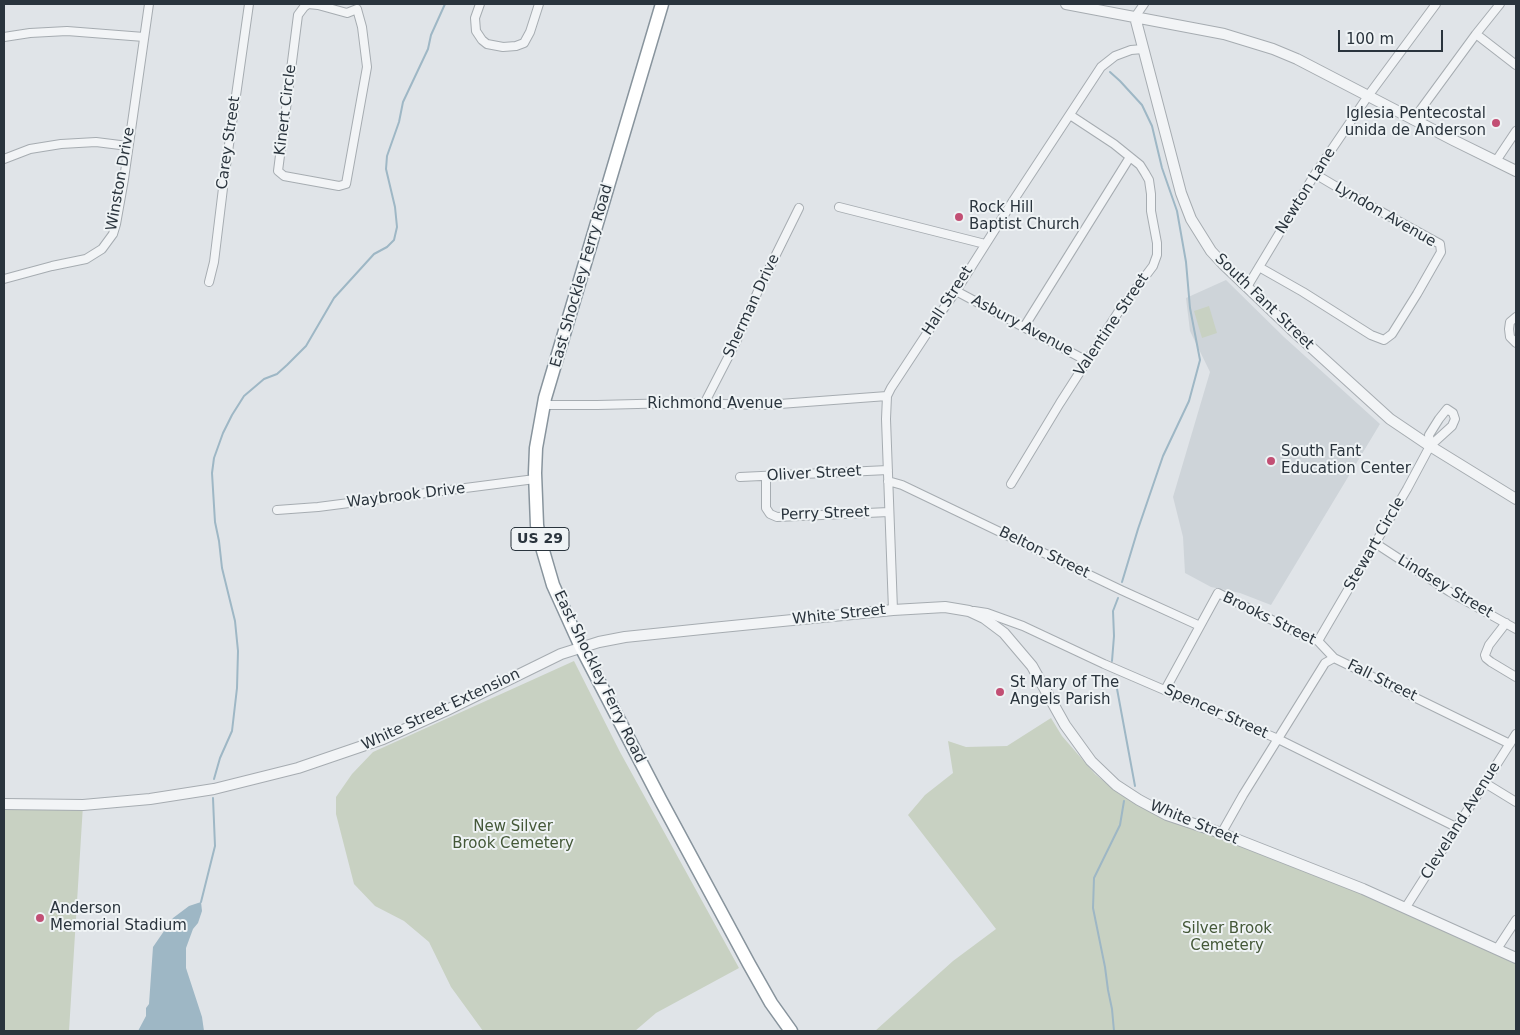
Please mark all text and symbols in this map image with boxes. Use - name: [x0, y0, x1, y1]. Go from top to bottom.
- scale bar: [1340, 20, 1445, 52]
- text: 100 m: [1346, 30, 1394, 48]
- street label: Kinert Circle: [271, 63, 301, 157]
- street label: Carey Street: [214, 95, 244, 191]
- place label: Iglesia Pentecostal unida de Anderson: [1345, 105, 1486, 140]
- marker: Iglesia Pentecostal unida de Anderson: [1490, 117, 1502, 129]
- street label: Winston Drive: [103, 126, 139, 232]
- street label: Newton Lane: [1272, 145, 1340, 237]
- street label: Lyndon Avenue: [1331, 179, 1439, 251]
- street label: East Shockley Ferry Road: [547, 182, 617, 370]
- place label: Rock Hill Baptist Church: [969, 199, 1080, 234]
- marker: Rock Hill Baptist Church: [953, 211, 965, 223]
- street label: South Fant Street: [1211, 250, 1317, 354]
- street label: Sherman Drive: [720, 251, 784, 361]
- street label: Hall Street: [919, 263, 977, 339]
- street label: Valentine Street: [1071, 270, 1153, 380]
- street label: Asbury Avenue: [968, 292, 1076, 360]
- street label: Richmond Avenue: [647, 395, 783, 413]
- place label: South Fant Education Center: [1281, 443, 1411, 478]
- marker: South Fant Education Center: [1265, 455, 1277, 467]
- street label: Oliver Street: [766, 463, 862, 485]
- street label: Waybrook Drive: [346, 480, 466, 512]
- street label: Stewart Circle: [1341, 494, 1409, 594]
- street label: Perry Street: [780, 503, 870, 525]
- street label: Belton Street: [996, 523, 1092, 583]
- road number: US 29: [511, 528, 569, 550]
- street label: Lindsey Street: [1394, 552, 1496, 622]
- street label: East Shockley Ferry Road: [549, 588, 649, 766]
- street label: Brooks Street: [1220, 589, 1318, 649]
- street label: White Street: [791, 601, 887, 629]
- street label: Fall Street: [1344, 656, 1420, 706]
- street label: White Street Extension: [359, 665, 523, 755]
- place label: St Mary of The Angels Parish: [1010, 674, 1119, 709]
- street label: Spencer Street: [1161, 681, 1271, 743]
- marker: St Mary of The Angels Parish: [994, 686, 1006, 698]
- street label: Cleveland Avenue: [1418, 759, 1504, 883]
- street label: White Street: [1147, 797, 1241, 849]
- park label: New Silver Brook Cemetery: [452, 818, 574, 853]
- place label: Anderson Memorial Stadium: [50, 900, 187, 935]
- marker: Anderson Memorial Stadium: [34, 912, 46, 924]
- park label: Silver Brook Cemetery: [1182, 920, 1272, 955]

